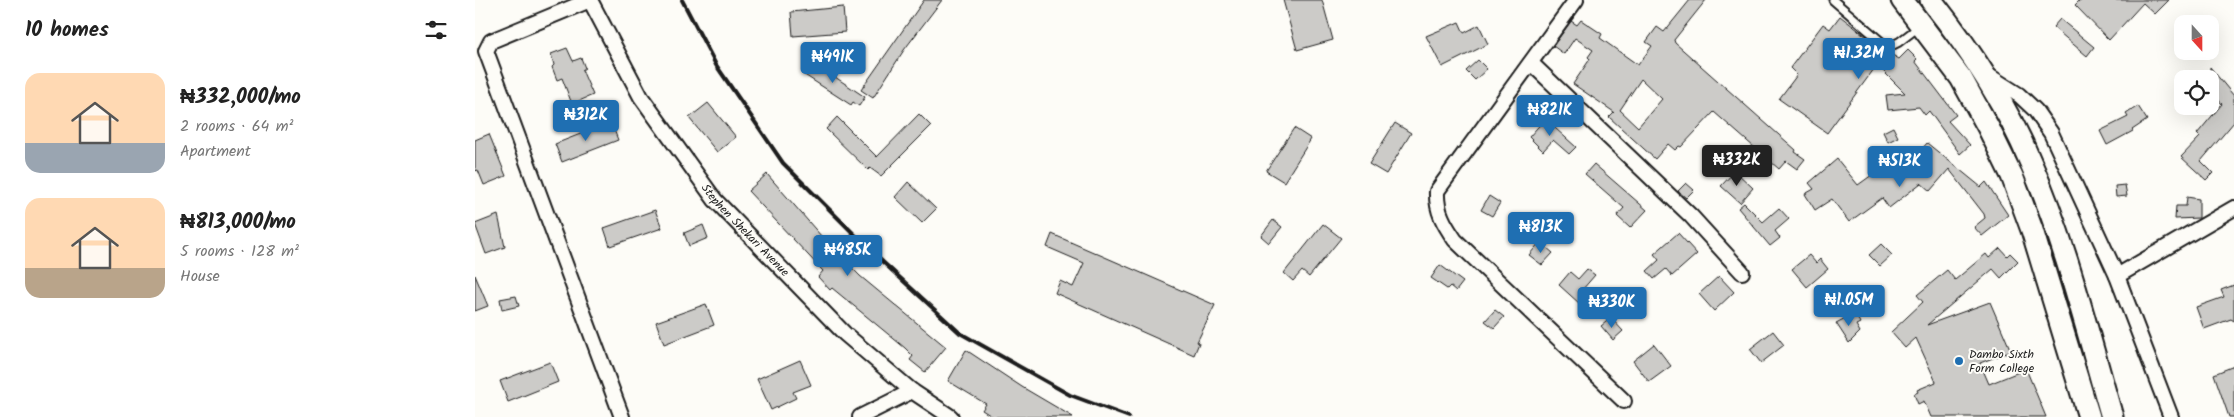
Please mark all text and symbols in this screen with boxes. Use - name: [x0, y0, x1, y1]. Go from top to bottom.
- text: 10 homes: [25, 14, 109, 47]
- north arrow: [2174, 15, 2219, 60]
- map controls: [2174, 15, 2219, 115]
- icon: filters: [422, 16, 450, 44]
- pin: ₦1.32M: [1818, 38, 1900, 80]
- text: ₦1.32M: [1834, 41, 1884, 66]
- pin: ₦491K: [798, 42, 868, 84]
- text: ₦491K: [812, 45, 854, 70]
- button: locate: [2174, 70, 2219, 115]
- text: ₦332,000/mo: [180, 81, 301, 114]
- icon: home: [65, 93, 125, 153]
- pin: ₦821K: [1515, 94, 1585, 137]
- text: ₦821K: [1528, 98, 1572, 123]
- pin: ₦312K: [551, 100, 621, 142]
- text: ₦312K: [564, 103, 608, 128]
- text: 2 rooms · 64 m²: [180, 114, 293, 139]
- text: Apartment: [180, 139, 251, 164]
- pin: ₦332K: [1702, 144, 1772, 187]
- pin: ₦513K: [1865, 146, 1935, 188]
- text: ₦332K: [1713, 148, 1761, 173]
- text: ₦513K: [1879, 149, 1921, 174]
- street label: Stephen Shekari Avenue: [696, 180, 794, 282]
- text: ₦813,000/mo: [180, 206, 296, 239]
- pin: ₦813K: [1506, 212, 1576, 254]
- text: ₦813K: [1519, 215, 1563, 240]
- icon: home: [65, 218, 125, 278]
- pin: ₦485K: [813, 234, 883, 277]
- text: ₦485K: [824, 238, 872, 263]
- text: 5 rooms · 128 m²: [180, 239, 299, 264]
- text: House: [180, 264, 220, 289]
- pin: ₦1.05M: [1808, 284, 1890, 327]
- pin: ₦330K: [1577, 286, 1647, 329]
- text: ₦1.05M: [1825, 288, 1873, 313]
- text: ₦330K: [1589, 290, 1635, 315]
- place label: Dambo Sixth Form College: [1969, 345, 2035, 378]
- marker: Dambo Sixth Form College: [1953, 355, 1965, 367]

